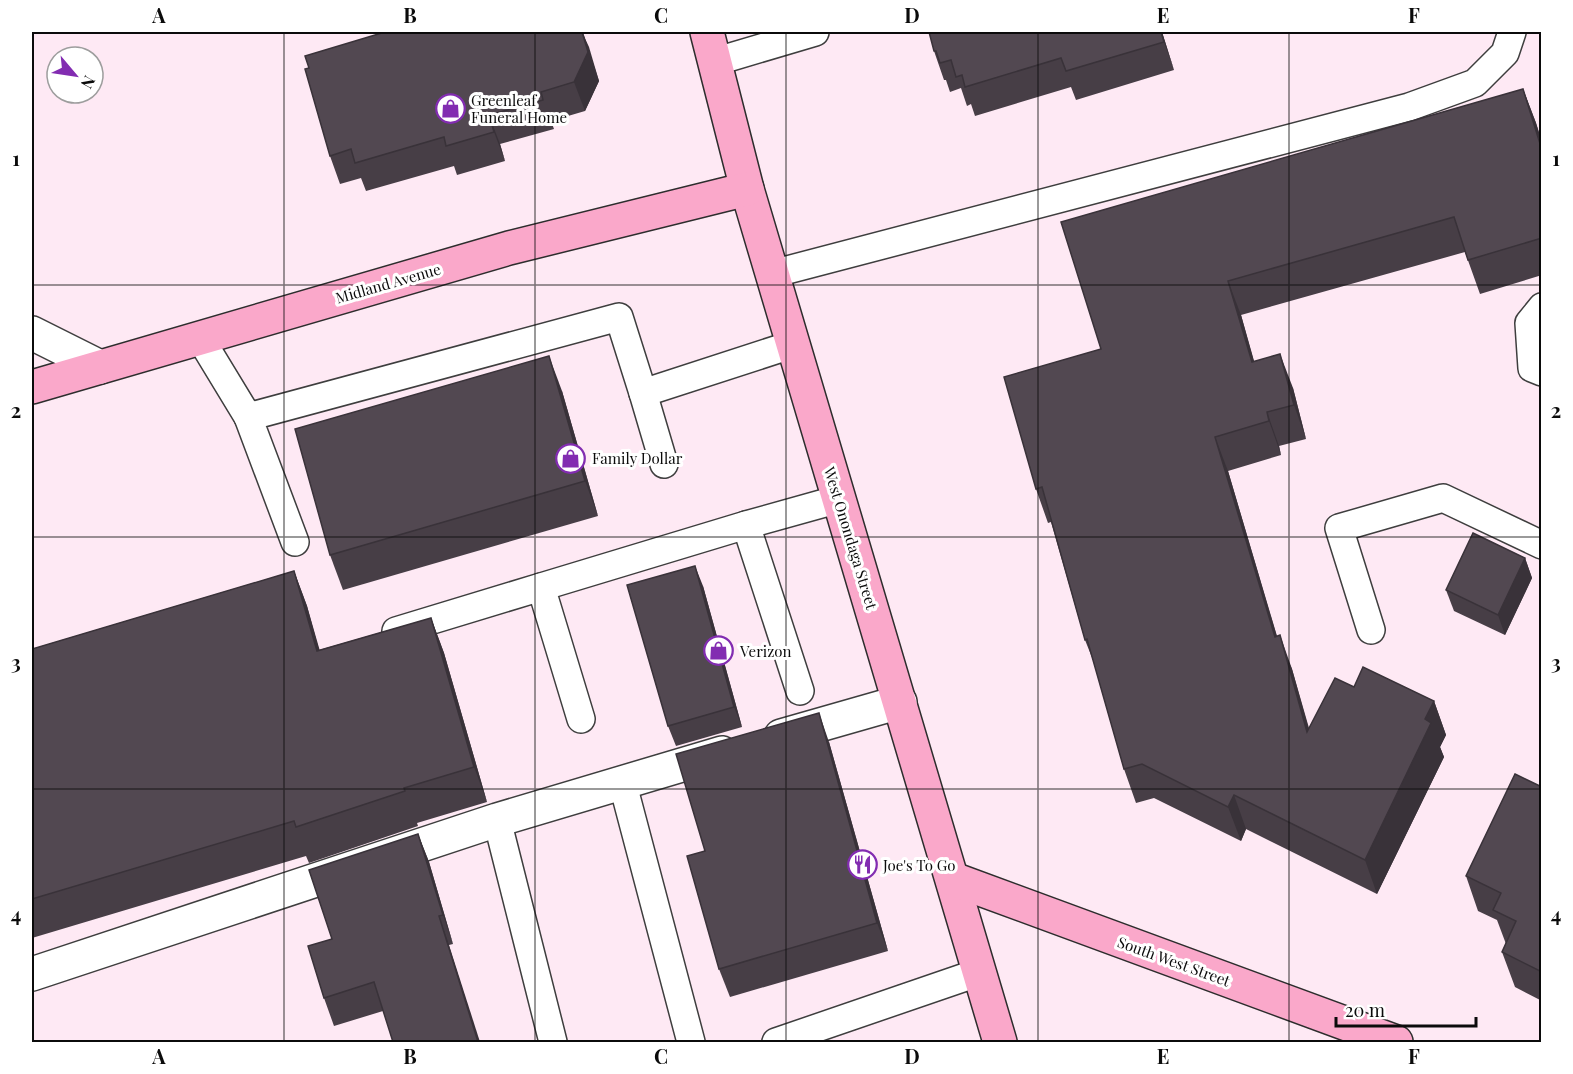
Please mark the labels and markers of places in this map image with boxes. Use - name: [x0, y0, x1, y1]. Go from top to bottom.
- place label: Greenleaf Funeral Home: [471, 90, 567, 127]
- shop icon: Greenleaf Funeral Home: [434, 93, 466, 125]
- shop icon: Family Dollar: [555, 442, 587, 474]
- place label: Family Dollar: [592, 448, 683, 468]
- shop icon: Verizon: [703, 635, 735, 667]
- place label: Verizon: [739, 641, 792, 661]
- restaurant icon: Joe's To Go: [846, 849, 878, 881]
- place label: Joe's To Go: [882, 855, 956, 875]

